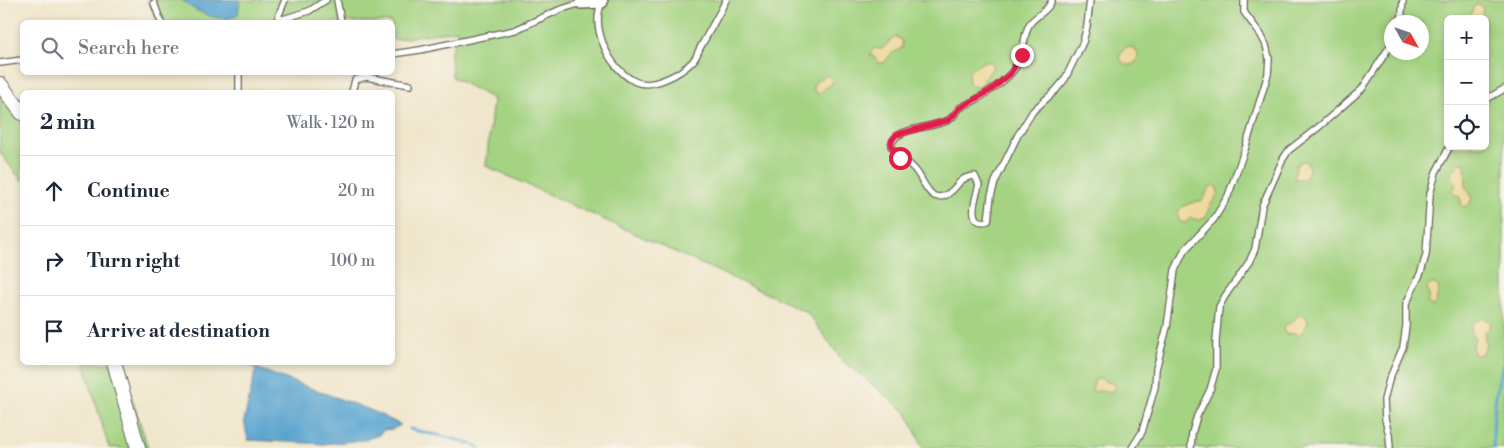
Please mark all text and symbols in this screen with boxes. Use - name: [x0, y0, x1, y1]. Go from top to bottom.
- north arrow: [1384, 15, 1429, 60]
- map controls: [1444, 15, 1489, 150]
- button: +: [1444, 15, 1489, 60]
- search box: [20, 20, 395, 75]
- icon: search: [38, 34, 66, 62]
- text: Search here: [78, 36, 179, 60]
- route end: [1011, 44, 1034, 67]
- button: −: [1444, 60, 1489, 105]
- button: locate: [1444, 105, 1489, 150]
- text: 2 min: [40, 110, 95, 136]
- text: Walk · 120 m: [287, 113, 375, 133]
- route start: [889, 147, 912, 170]
- icon: ahead: [40, 177, 68, 205]
- text: Continue: [87, 179, 170, 203]
- text: 20 m: [338, 181, 375, 201]
- icon: right: [40, 247, 68, 275]
- text: Turn right: [87, 249, 180, 273]
- text: 100 m: [330, 251, 375, 271]
- icon: arrive: [40, 317, 68, 345]
- text: Arrive at destination: [87, 319, 270, 343]

